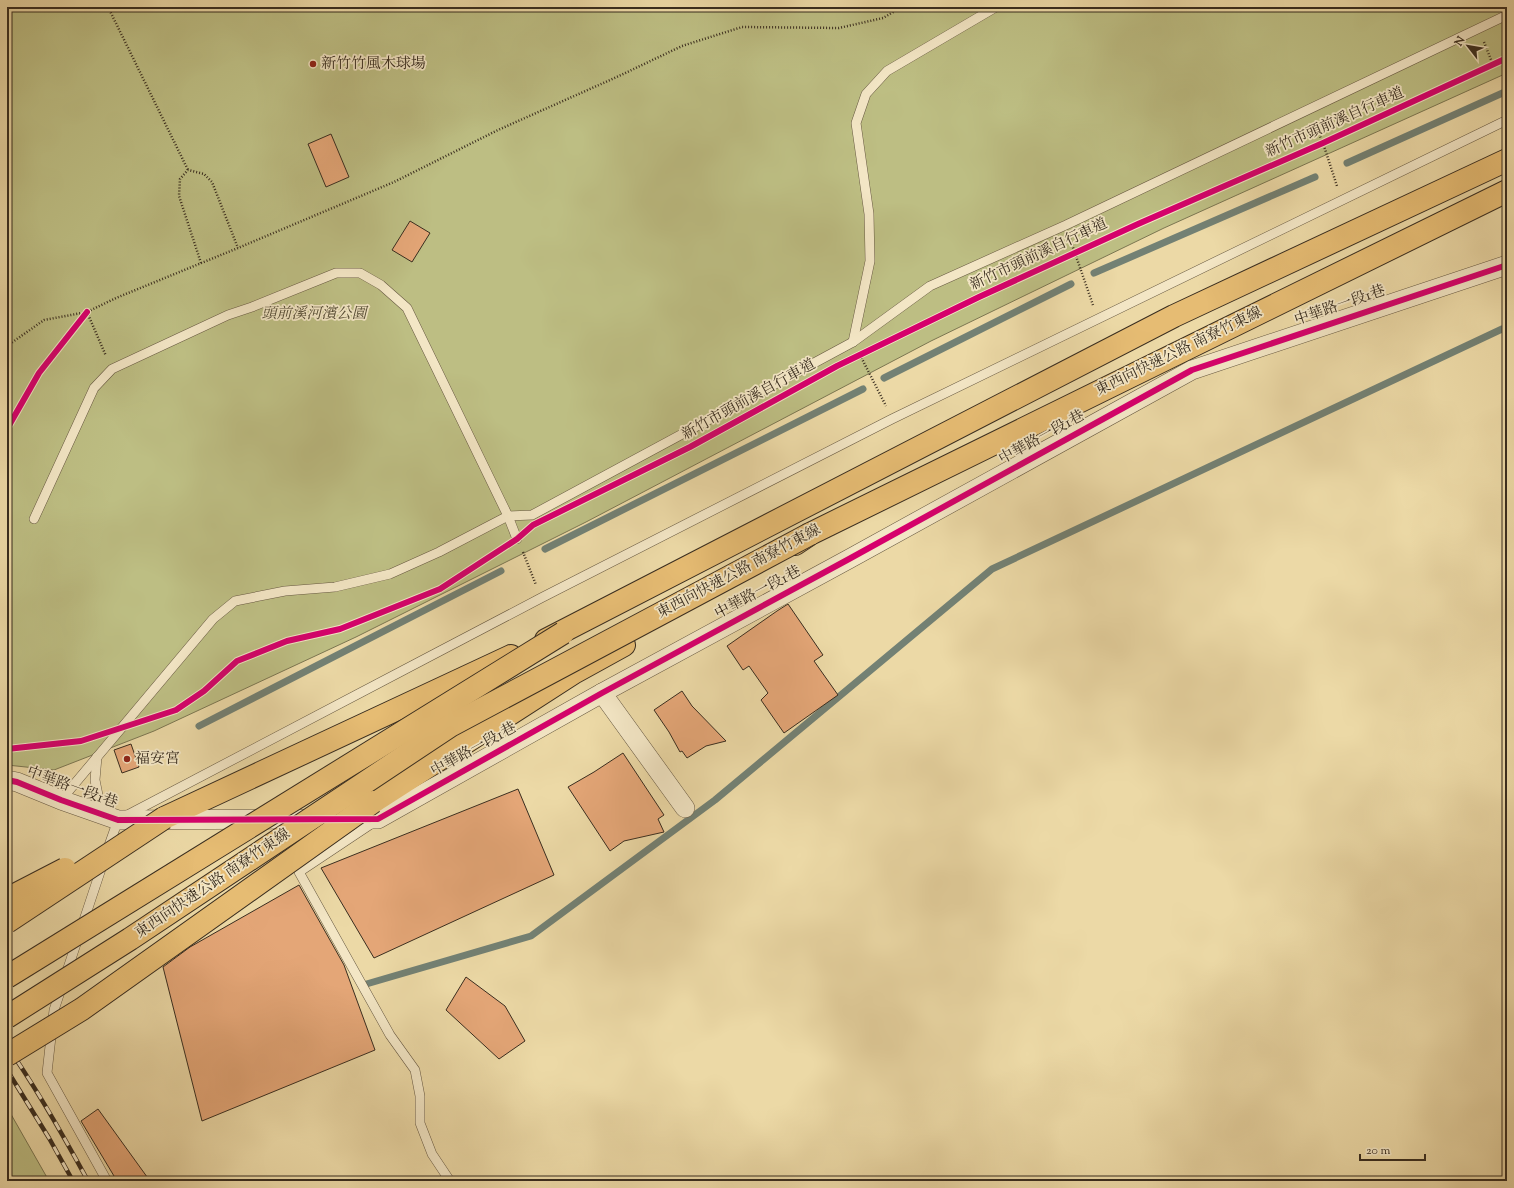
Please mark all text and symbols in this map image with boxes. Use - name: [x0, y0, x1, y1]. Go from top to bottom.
- north arrow: [1448, 26, 1488, 66]
- text: N: [1451, 33, 1470, 50]
- place label: 新竹竹風木球場: [321, 54, 426, 75]
- marker: 新竹竹風木球場: [308, 59, 318, 69]
- street label: 新竹市頭前溪自行車道: [1262, 83, 1408, 163]
- street label: 新竹市頭前溪自行車道: [967, 214, 1111, 296]
- street label: 中華路一段1巷: [1292, 281, 1388, 331]
- street label: 東西向快速公路 南寮竹東線: [1092, 302, 1266, 402]
- park label: 頭前溪河濱公園: [261, 304, 368, 325]
- street label: 新竹市頭前溪自行車道: [678, 354, 820, 446]
- street label: 中華路一段1巷: [995, 406, 1089, 470]
- street label: 東西向快速公路 南寮竹東線: [653, 520, 825, 624]
- street label: 中華路一段1巷: [711, 561, 805, 625]
- street label: 中華路一段1巷: [427, 718, 521, 782]
- place label: 福安宮: [135, 749, 180, 770]
- marker: 福安宮: [122, 754, 132, 764]
- street label: 中華路一段1巷: [24, 762, 120, 814]
- street label: 東西向快速公路 南寮竹東線: [131, 824, 295, 944]
- scale bar: [1360, 1136, 1425, 1162]
- text: 20 m: [1366, 1142, 1391, 1160]

